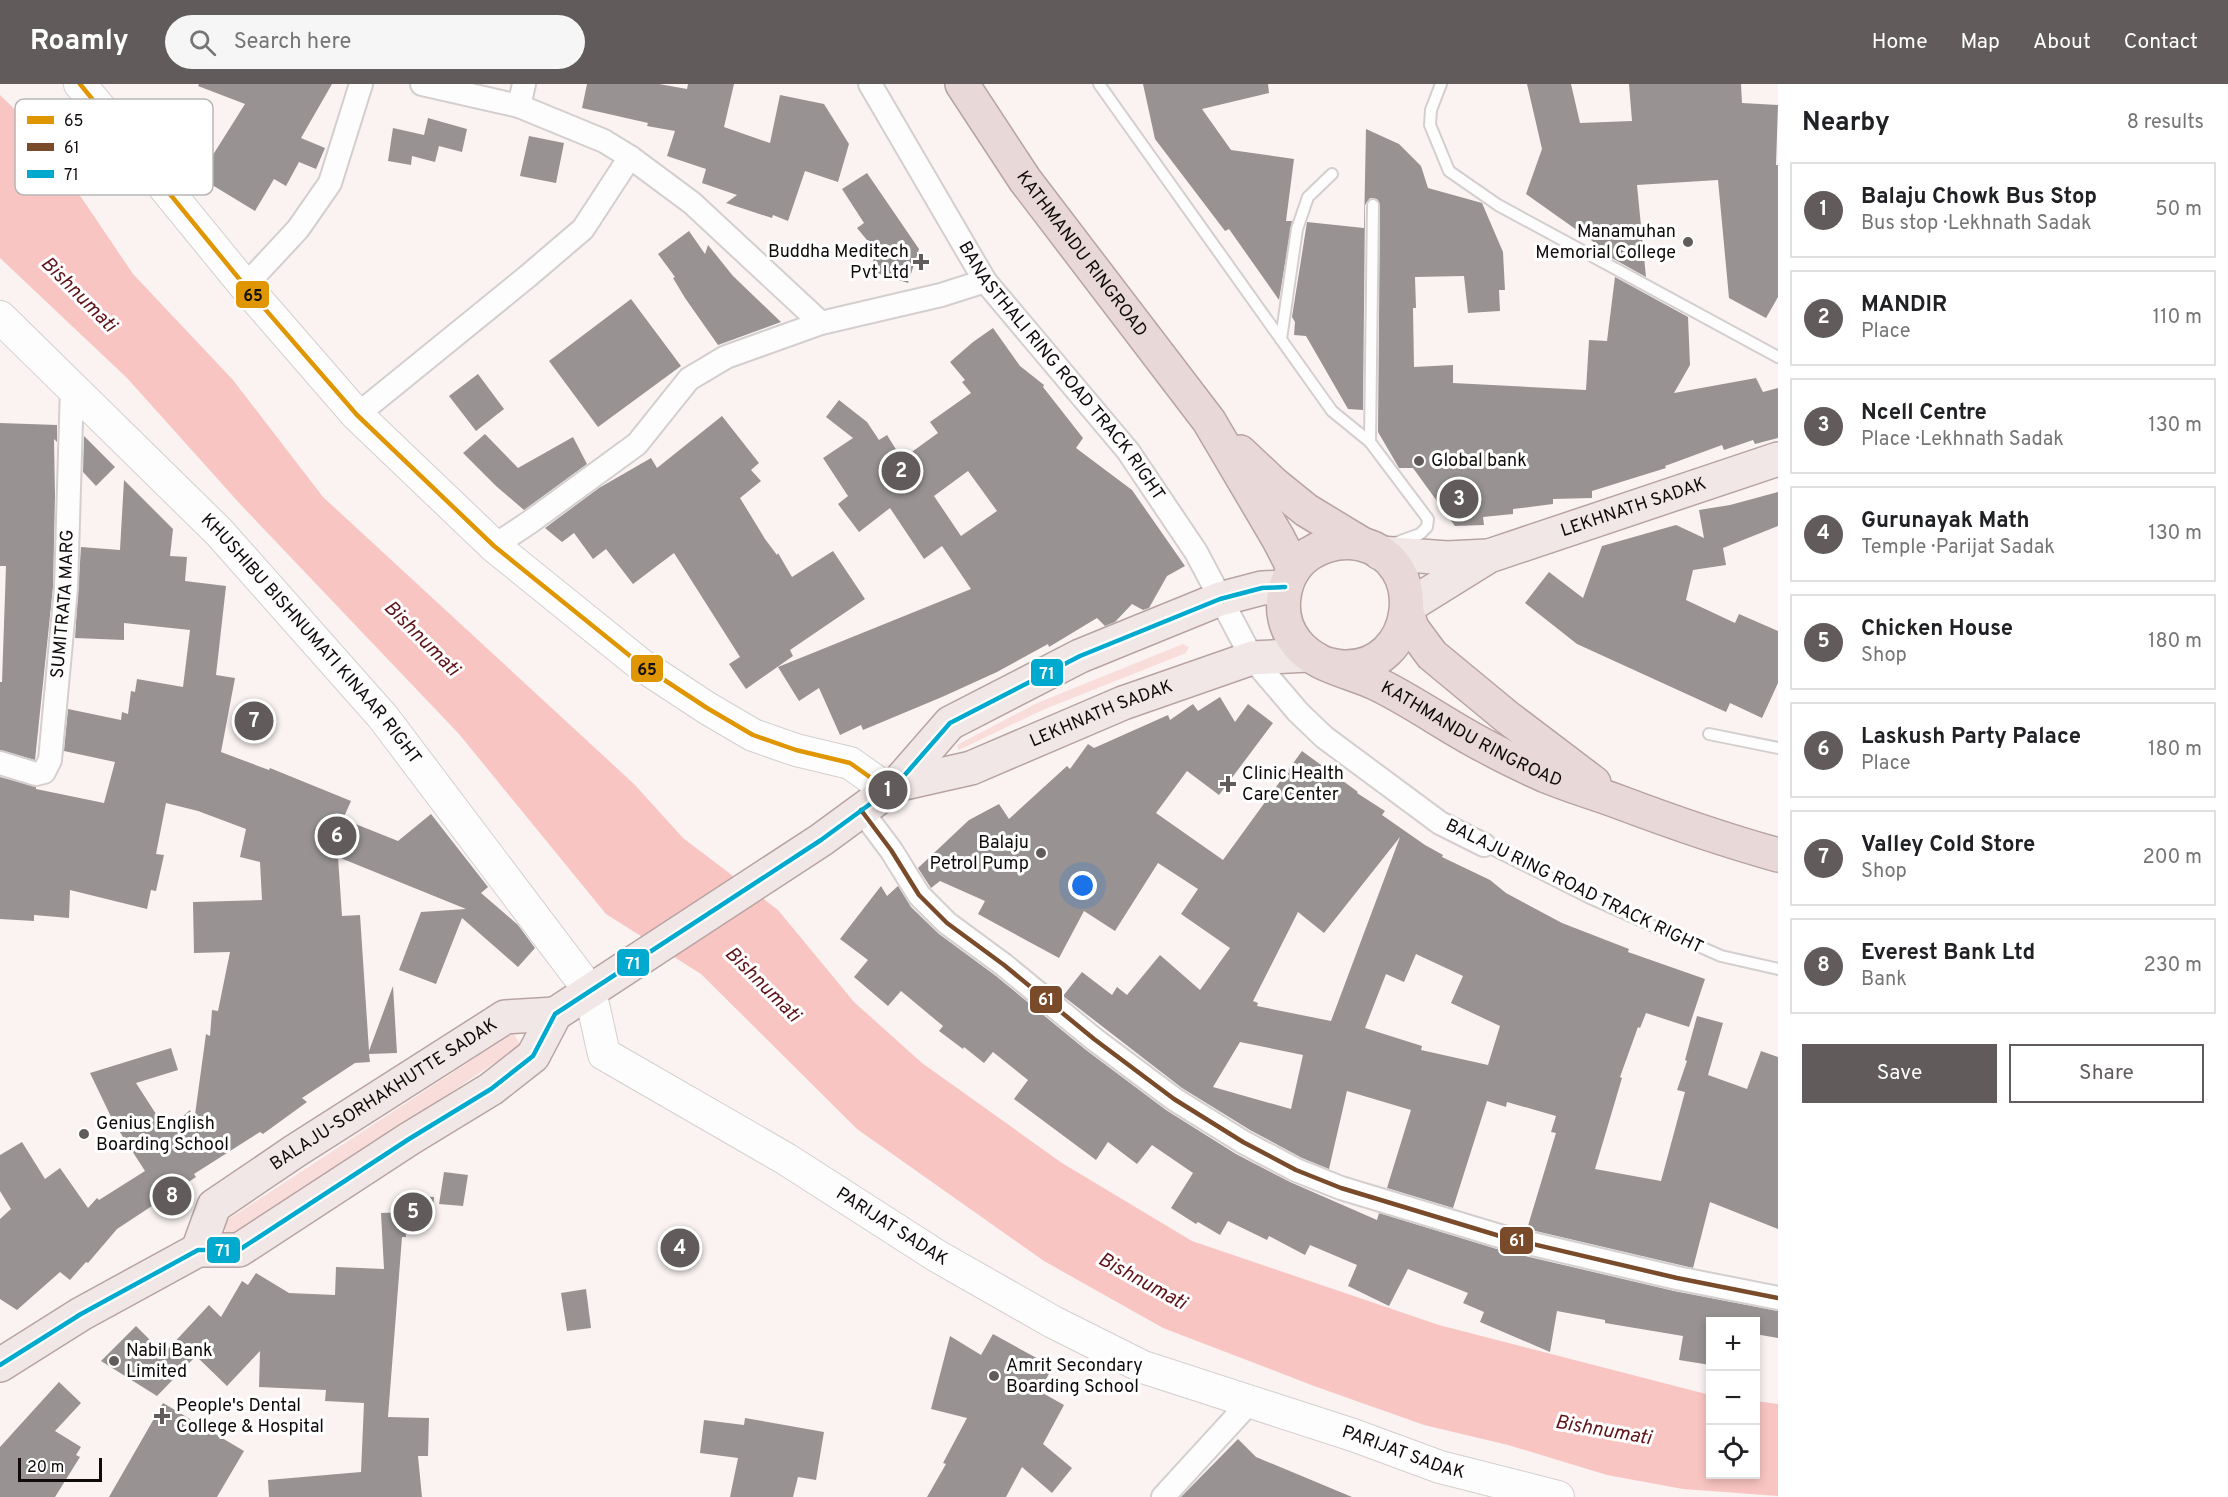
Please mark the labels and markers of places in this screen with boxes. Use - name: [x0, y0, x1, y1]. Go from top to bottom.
- place label: Manamuhan Memorial College: [1535, 221, 1676, 265]
- marker: Manamuhan Memorial College: [1681, 235, 1695, 249]
- place label: Buddha Meditech Pvt Ltd: [768, 241, 909, 285]
- marker: Buddha Meditech Pvt Ltd: [914, 255, 928, 269]
- pin: 2: [882, 448, 920, 494]
- place label: Global bank: [1431, 450, 1527, 473]
- marker: Global bank: [1412, 454, 1426, 468]
- pin: 3: [1440, 476, 1478, 522]
- pin: 7: [234, 698, 274, 744]
- place label: Clinic Health Care Center: [1242, 763, 1344, 807]
- pin: 1: [868, 768, 908, 812]
- marker: Clinic Health Care Center: [1219, 775, 1237, 793]
- pin: 6: [318, 814, 356, 858]
- place label: Balaju Petrol Pump: [929, 832, 1029, 876]
- marker: Balaju Petrol Pump: [1034, 846, 1048, 860]
- place label: Genius English Boarding School: [96, 1113, 229, 1157]
- marker: Genius English Boarding School: [77, 1127, 91, 1141]
- pin: 8: [152, 1174, 192, 1218]
- pin: 5: [394, 1190, 432, 1234]
- pin: 4: [660, 1226, 700, 1270]
- place label: Nabil Bank Limited: [126, 1340, 213, 1384]
- marker: Nabil Bank Limited: [107, 1354, 121, 1368]
- place label: Amrit Secondary Boarding School: [1006, 1355, 1143, 1399]
- marker: Amrit Secondary Boarding School: [987, 1369, 1001, 1383]
- place label: People's Dental College & Hospital: [176, 1395, 324, 1439]
- marker: People's Dental College & Hospital: [153, 1407, 171, 1425]

